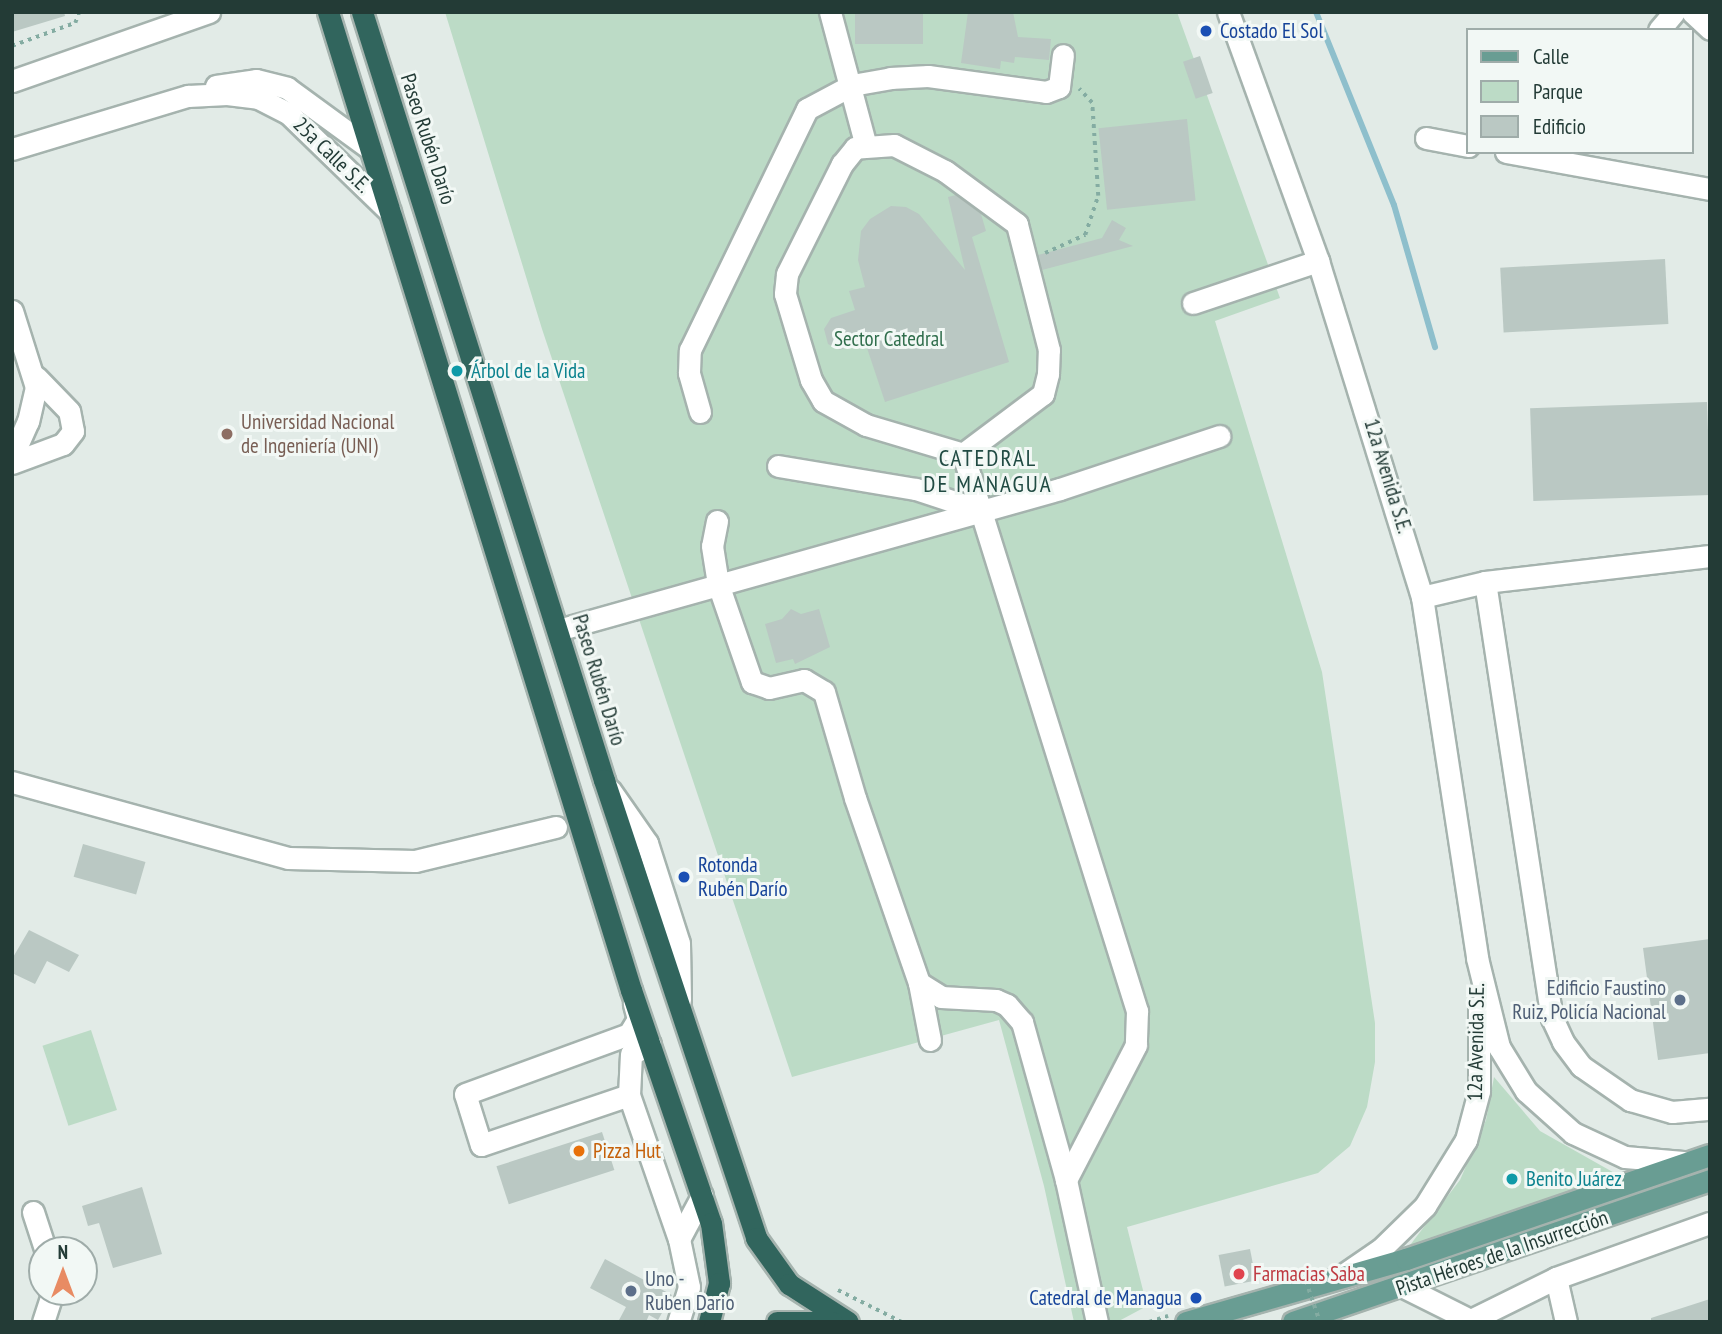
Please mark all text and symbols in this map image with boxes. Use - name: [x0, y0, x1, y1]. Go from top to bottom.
- place label: Costado El Sol: [1220, 18, 1323, 44]
- marker: Costado El Sol: [1198, 23, 1214, 39]
- legend: [1466, 28, 1694, 154]
- text: Calle: [1533, 43, 1569, 70]
- street label: Paseo Rubén Darío: [395, 70, 461, 208]
- text: Parque: [1533, 78, 1583, 105]
- street label: 25a Calle S.E.: [288, 112, 376, 198]
- text: Edificio: [1533, 113, 1586, 140]
- park label: Sector Catedral: [834, 326, 944, 352]
- place label: Árbol de la Vida: [471, 358, 586, 384]
- marker: Árbol de la Vida: [449, 363, 465, 379]
- place label: Universidad Nacional de Ingeniería (UNI): [241, 409, 394, 459]
- street label: 12a Avenida S.E.: [1359, 415, 1417, 537]
- marker: Universidad Nacional de Ingeniería (UNI): [219, 426, 235, 442]
- district label: CATEDRAL DE MANAGUA: [925, 444, 1051, 498]
- street label: Paseo Rubén Darío: [567, 611, 631, 749]
- place label: Rotonda Rubén Darío: [698, 852, 787, 902]
- marker: Rotonda Rubén Darío: [676, 869, 692, 885]
- place label: Edificio Faustino Ruiz, Policía Nacional: [1511, 975, 1666, 1025]
- street label: 12a Avenida S.E.: [1462, 982, 1490, 1102]
- marker: Edificio Faustino Ruiz, Policía Nacional: [1672, 992, 1688, 1008]
- place label: Pizza Hut: [593, 1138, 661, 1164]
- marker: Pizza Hut: [571, 1143, 587, 1159]
- place label: Benito Juárez: [1526, 1166, 1622, 1192]
- marker: Benito Juárez: [1504, 1171, 1520, 1187]
- street label: Pista Héroes de la Insurrección: [1393, 1205, 1611, 1301]
- north arrow: [28, 1236, 98, 1306]
- text: N: [58, 1240, 68, 1264]
- place label: Farmacias Saba: [1253, 1261, 1365, 1287]
- place label: Uno - Ruben Dario: [645, 1266, 734, 1316]
- marker: Farmacias Saba: [1231, 1266, 1247, 1282]
- marker: Uno - Ruben Dario: [623, 1283, 639, 1299]
- place label: Catedral de Managua: [1029, 1285, 1182, 1311]
- marker: Catedral de Managua: [1188, 1290, 1204, 1306]

